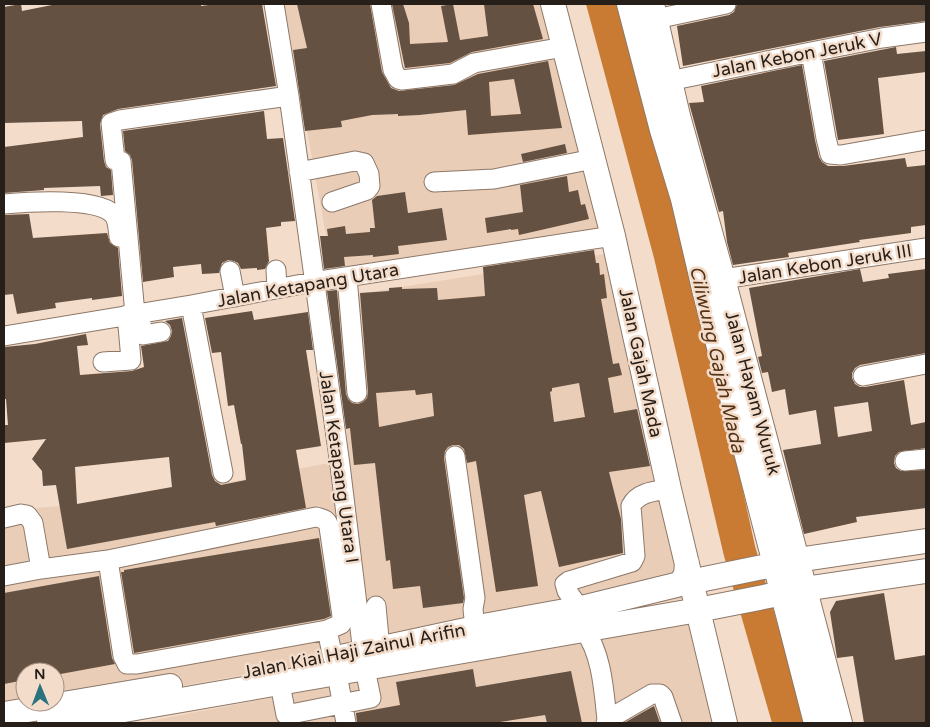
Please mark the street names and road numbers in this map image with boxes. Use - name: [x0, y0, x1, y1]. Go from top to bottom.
- street label: Jalan Kebon Jeruk V: [710, 28, 884, 82]
- street label: Jalan Kebon Jeruk III: [737, 239, 913, 289]
- street label: Jalan Ketapang Utara: [216, 258, 400, 312]
- street label: Jalan Gajah Mada: [614, 286, 668, 440]
- street label: Jalan Hayam Wuruk: [720, 308, 786, 478]
- street label: Jalan Ketapang Utara I: [315, 370, 363, 564]
- street label: Jalan Kiai Haji Zainul Arifin: [241, 619, 467, 683]

